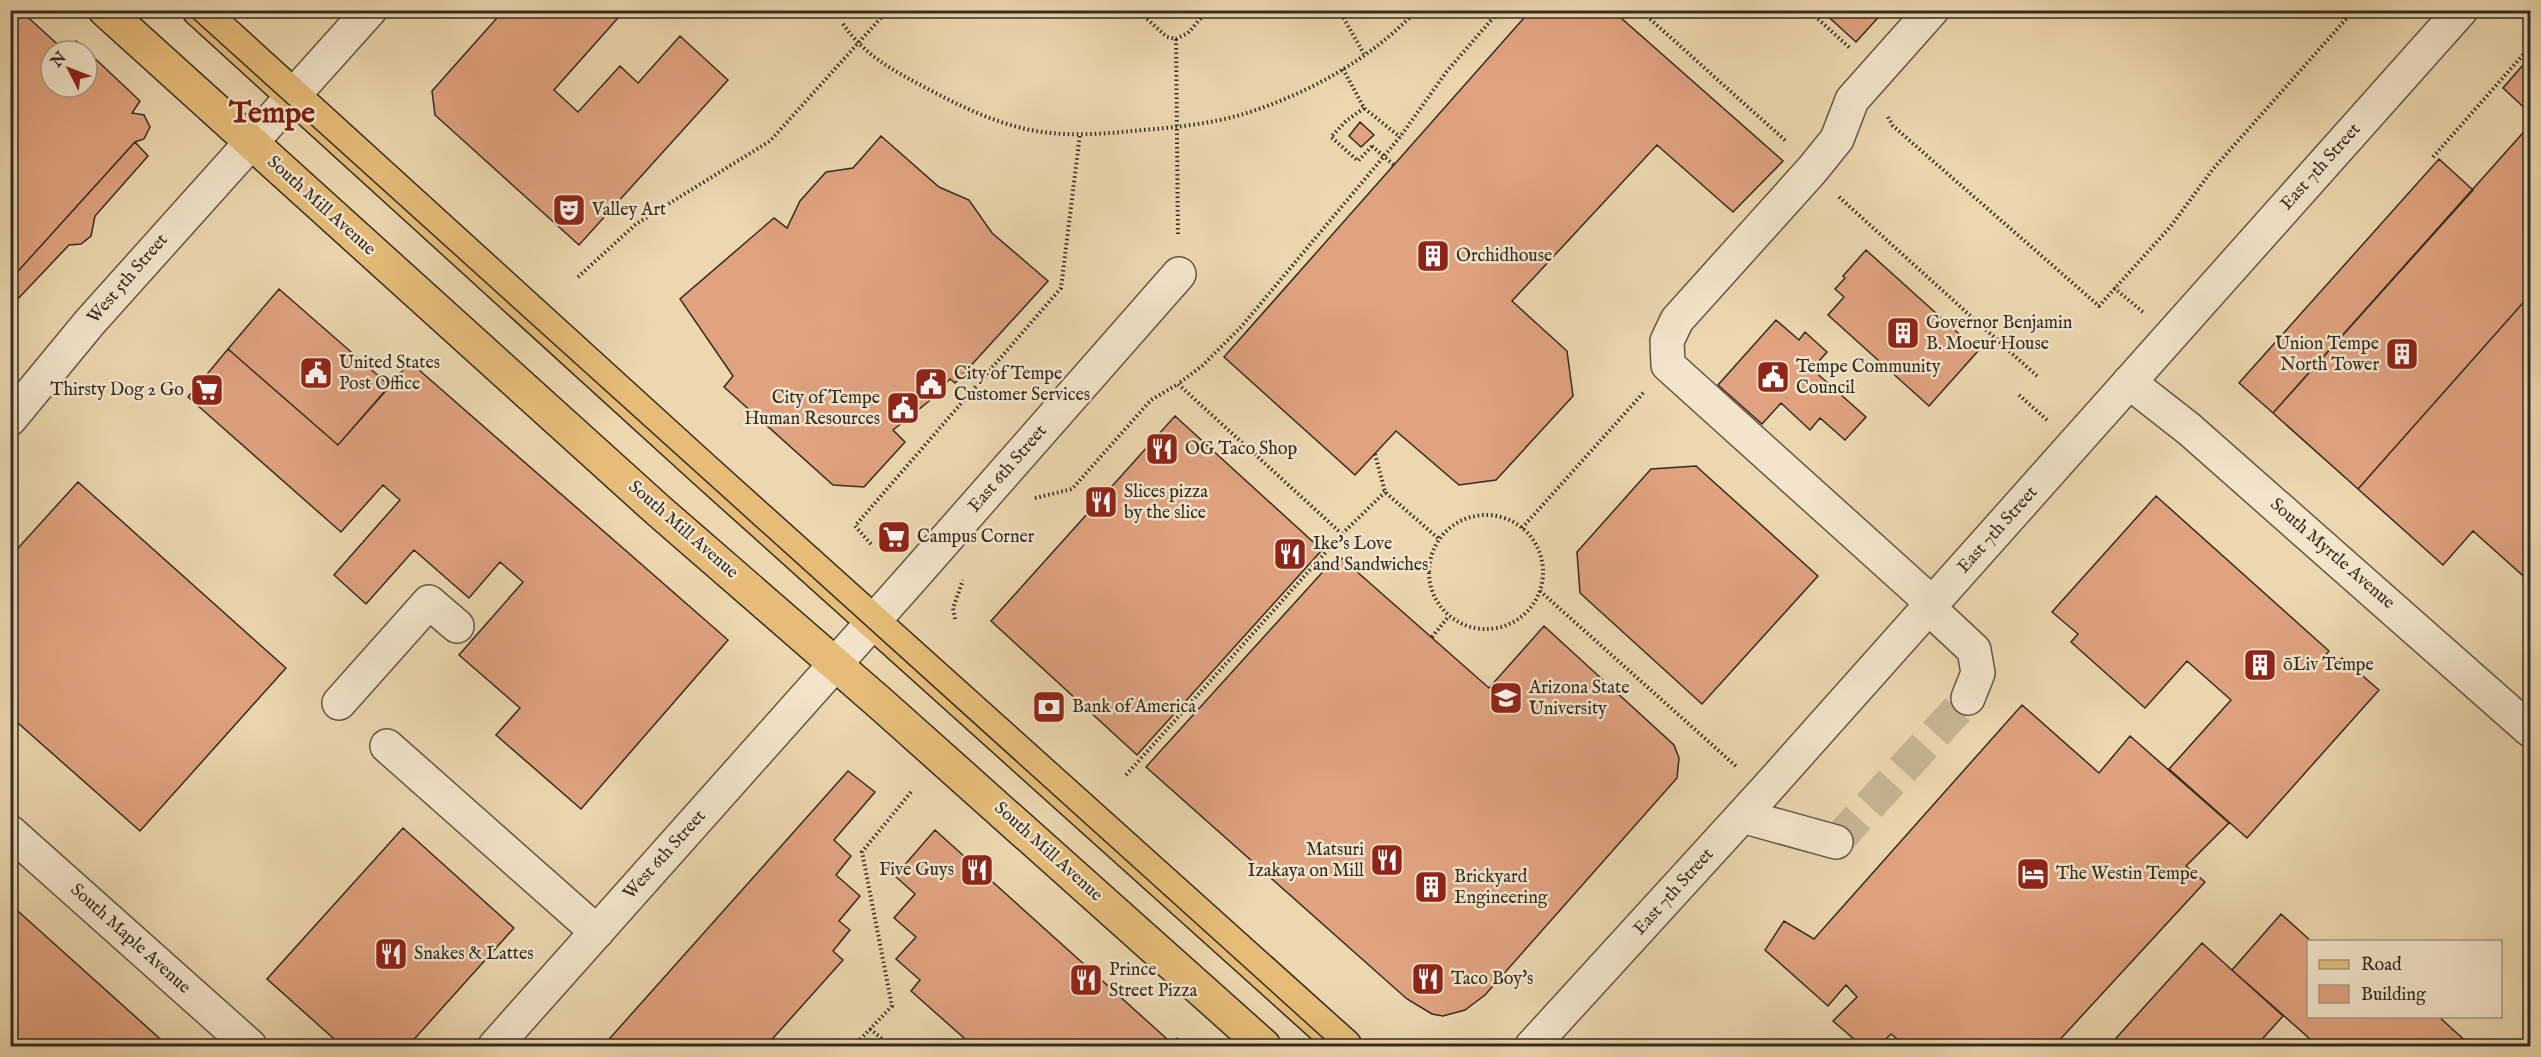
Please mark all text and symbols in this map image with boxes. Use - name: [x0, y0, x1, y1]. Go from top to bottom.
- north arrow: [39, 39, 99, 99]
- text: N: [47, 48, 72, 73]
- district label: Tempe: [228, 95, 315, 133]
- street label: East 7th Street: [2276, 119, 2366, 215]
- street label: South Mill Avenue: [262, 151, 380, 261]
- theatre icon: Valley Art: [551, 192, 587, 228]
- place label: Valley Art: [591, 199, 666, 222]
- street label: West 5th Street: [83, 229, 173, 329]
- building icon: Orchidhouse: [1415, 238, 1451, 274]
- place label: Orchidhouse: [1456, 245, 1552, 268]
- place label: Governor Benjamin B. Moeur House: [1926, 312, 2073, 356]
- building icon: Governor Benjamin B. Moeur House: [1885, 315, 1921, 351]
- place label: Union Tempe North Tower: [2275, 333, 2379, 377]
- building icon: Union Tempe North Tower: [2384, 336, 2420, 372]
- place label: United States Post Office: [339, 352, 440, 396]
- public building icon: United States Post Office: [298, 355, 334, 391]
- place label: Tempe Community Council: [1796, 356, 1941, 400]
- public building icon: Tempe Community Council: [1755, 359, 1791, 395]
- place label: City of Tempe Customer Services: [954, 363, 1090, 407]
- public building icon: City of Tempe Customer Services: [913, 366, 949, 402]
- supermarket icon: Thirsty Dog 2 Go: [189, 372, 225, 408]
- place label: Thirsty Dog 2 Go: [50, 379, 184, 402]
- place label: City of Tempe Human Resources: [744, 387, 880, 431]
- public building icon: City of Tempe Human Resources: [885, 390, 921, 426]
- street label: East 6th Street: [964, 420, 1052, 518]
- restaurant icon: OG Taco Shop: [1144, 431, 1180, 467]
- place label: OG Taco Shop: [1185, 438, 1297, 461]
- street label: South Mill Avenue: [623, 476, 743, 584]
- place label: Slices pizza by the slice: [1124, 481, 1208, 525]
- street label: East 7th Street: [1953, 482, 2043, 578]
- restaurant icon: Slices pizza by the slice: [1083, 484, 1119, 520]
- street label: South Myrtle Avenue: [2265, 493, 2399, 615]
- supermarket icon: Campus Corner: [876, 519, 912, 555]
- place label: Campus Corner: [917, 526, 1035, 549]
- place label: Ike's Love and Sandwiches: [1313, 533, 1428, 577]
- restaurant icon: Ike's Love and Sandwiches: [1272, 536, 1308, 572]
- building icon: ōLiv Tempe: [2242, 647, 2278, 683]
- place label: ōLiv Tempe: [2283, 654, 2374, 677]
- place label: Arizona State University: [1528, 677, 1630, 721]
- school or university icon: Arizona State University: [1488, 680, 1524, 716]
- bank icon: Bank of America: [1031, 689, 1067, 725]
- place label: Bank of America: [1072, 696, 1196, 719]
- street label: South Mill Avenue: [989, 797, 1107, 907]
- street label: West 6th Street: [619, 805, 711, 905]
- place label: Matsuri Izakaya on Mill: [1248, 839, 1364, 883]
- restaurant icon: Matsuri Izakaya on Mill: [1369, 842, 1405, 878]
- street label: East 7th Street: [1629, 844, 1719, 940]
- restaurant icon: Five Guys: [959, 852, 995, 888]
- hotel icon: The Westin Tempe: [2015, 856, 2051, 892]
- place label: Five Guys: [879, 859, 954, 882]
- place label: The Westin Tempe: [2056, 863, 2198, 886]
- place label: Brickyard Engineering: [1454, 866, 1548, 910]
- building icon: Brickyard Engineering: [1413, 869, 1449, 905]
- street label: South Maple Avenue: [65, 879, 195, 999]
- restaurant icon: Snakes & Lattes: [373, 936, 409, 972]
- legend: [2307, 940, 2502, 1018]
- place label: Snakes & Lattes: [414, 943, 534, 966]
- text: Road: [2361, 954, 2402, 977]
- place label: Prince Street Pizza: [1109, 959, 1198, 1003]
- restaurant icon: Taco Boy's: [1410, 961, 1446, 997]
- restaurant icon: Prince Street Pizza: [1068, 962, 1104, 998]
- place label: Taco Boy's: [1451, 968, 1533, 991]
- text: Building: [2361, 984, 2426, 1007]

